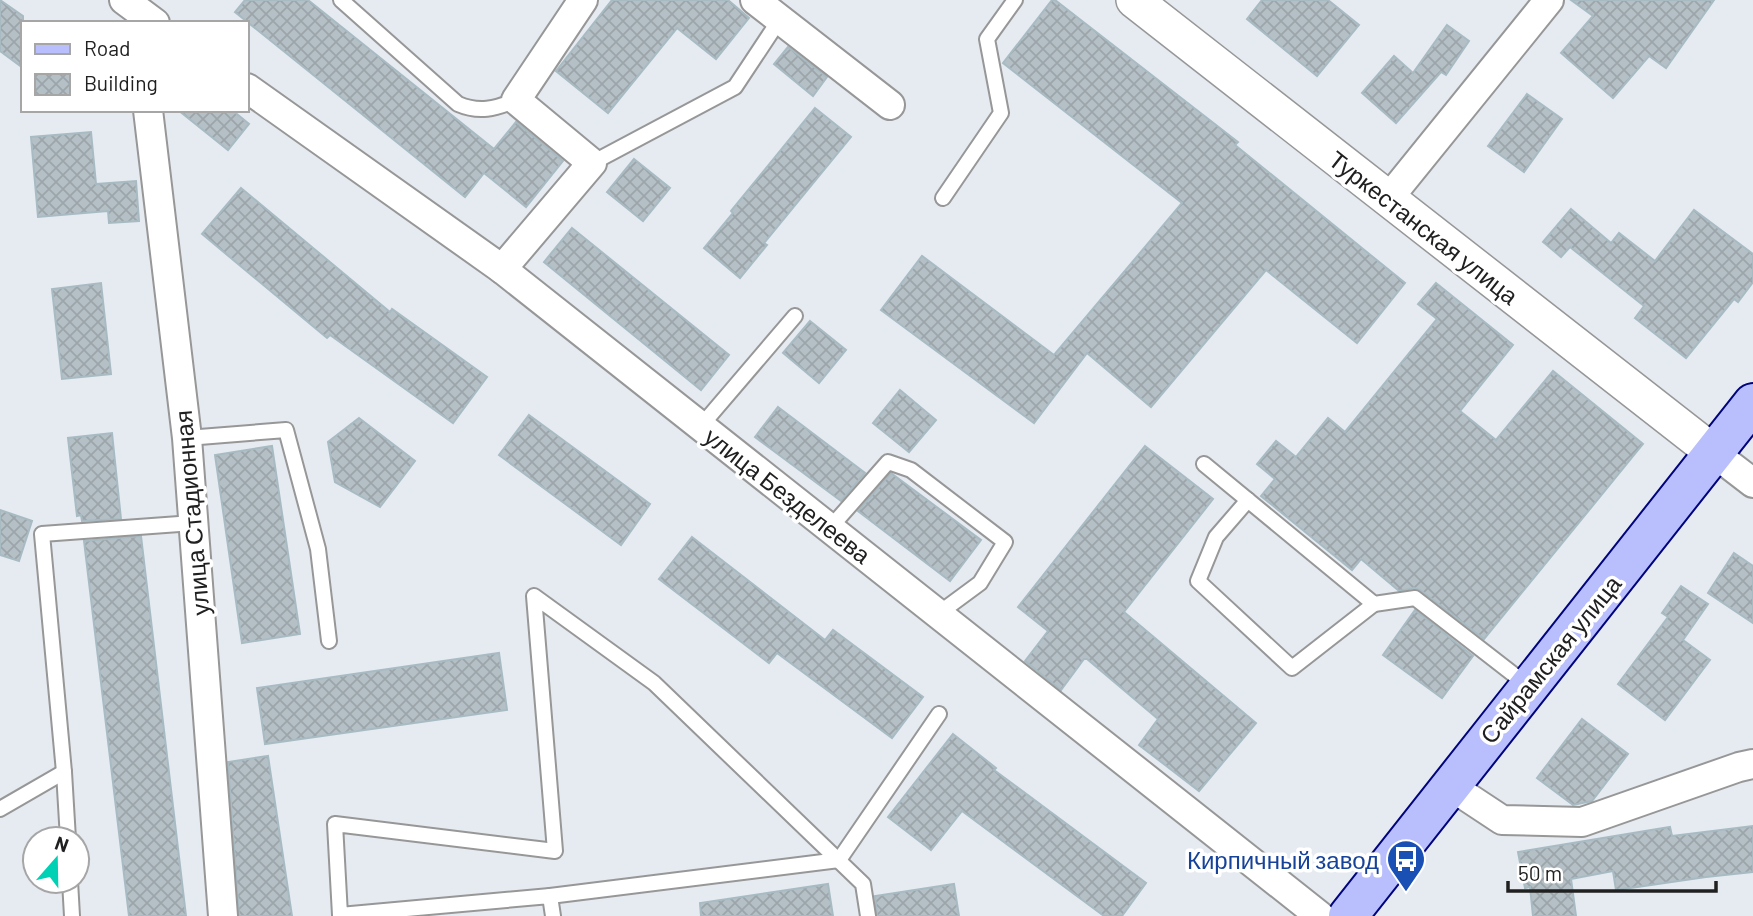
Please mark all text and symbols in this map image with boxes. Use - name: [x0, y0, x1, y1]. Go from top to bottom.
- legend: [21, 21, 248, 112]
- text: Road: [84, 35, 130, 60]
- text: Building: [84, 70, 158, 95]
- street label: Туркестанская улица: [1324, 144, 1525, 310]
- street label: улица Стадионная: [168, 409, 214, 617]
- street label: улица Безделеева: [699, 421, 877, 569]
- street label: Сайрамская улица: [1473, 569, 1627, 749]
- north arrow: [21, 825, 91, 895]
- text: N: [52, 831, 72, 857]
- bus stop icon: Кирпичный завод: [1385, 838, 1427, 893]
- place label: Кирпичный завод: [1187, 845, 1379, 874]
- scale bar: [1508, 850, 1716, 894]
- text: 50 m: [1518, 860, 1562, 885]

